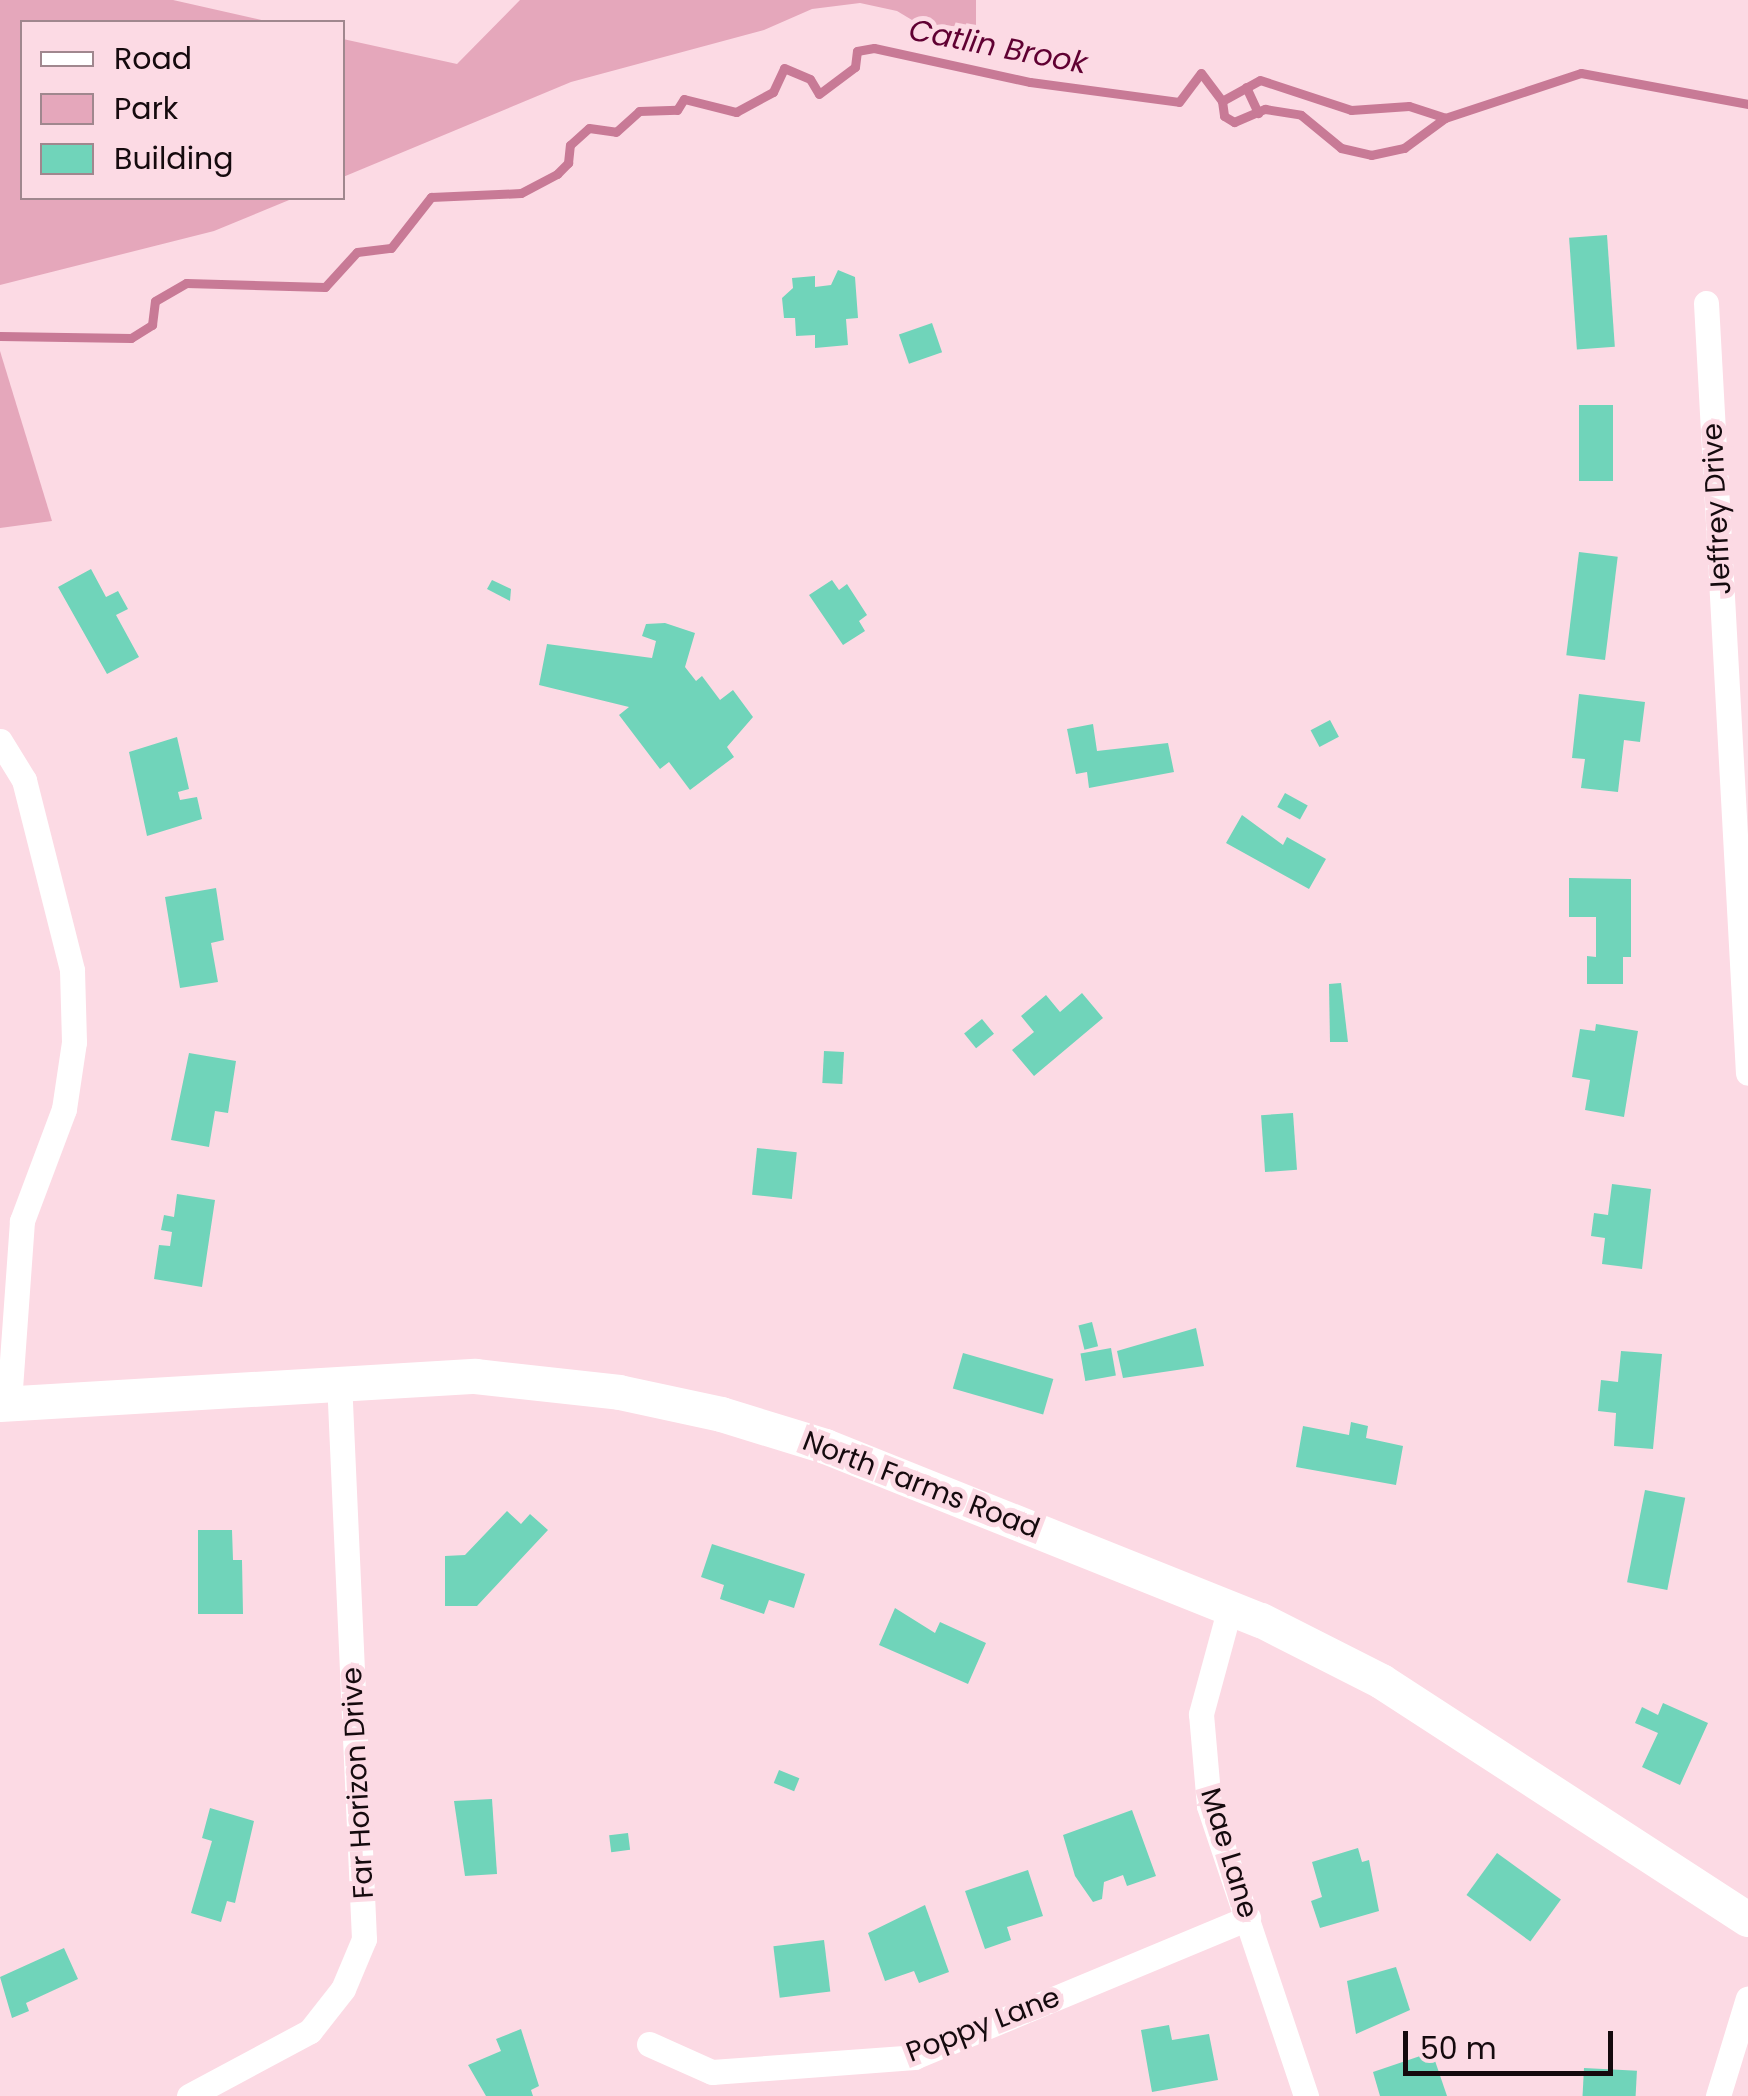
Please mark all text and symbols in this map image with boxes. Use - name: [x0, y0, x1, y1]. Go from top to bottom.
- water label: Catlin Brook: [906, 12, 1090, 82]
- legend: [20, 20, 345, 200]
- text: Road: [114, 37, 192, 80]
- text: Park: [114, 87, 178, 130]
- text: Building: [114, 137, 234, 180]
- street label: Jeffrey Drive: [1696, 422, 1738, 596]
- street label: North Farms Road: [798, 1424, 1044, 1546]
- street label: Far Horizon Drive: [335, 1666, 381, 1900]
- street label: Mae Lane: [1193, 1784, 1265, 1922]
- street label: Poppy Lane: [902, 1980, 1064, 2070]
- scale bar: [1408, 2011, 1618, 2073]
- text: 50 m: [1420, 2027, 1497, 2070]

